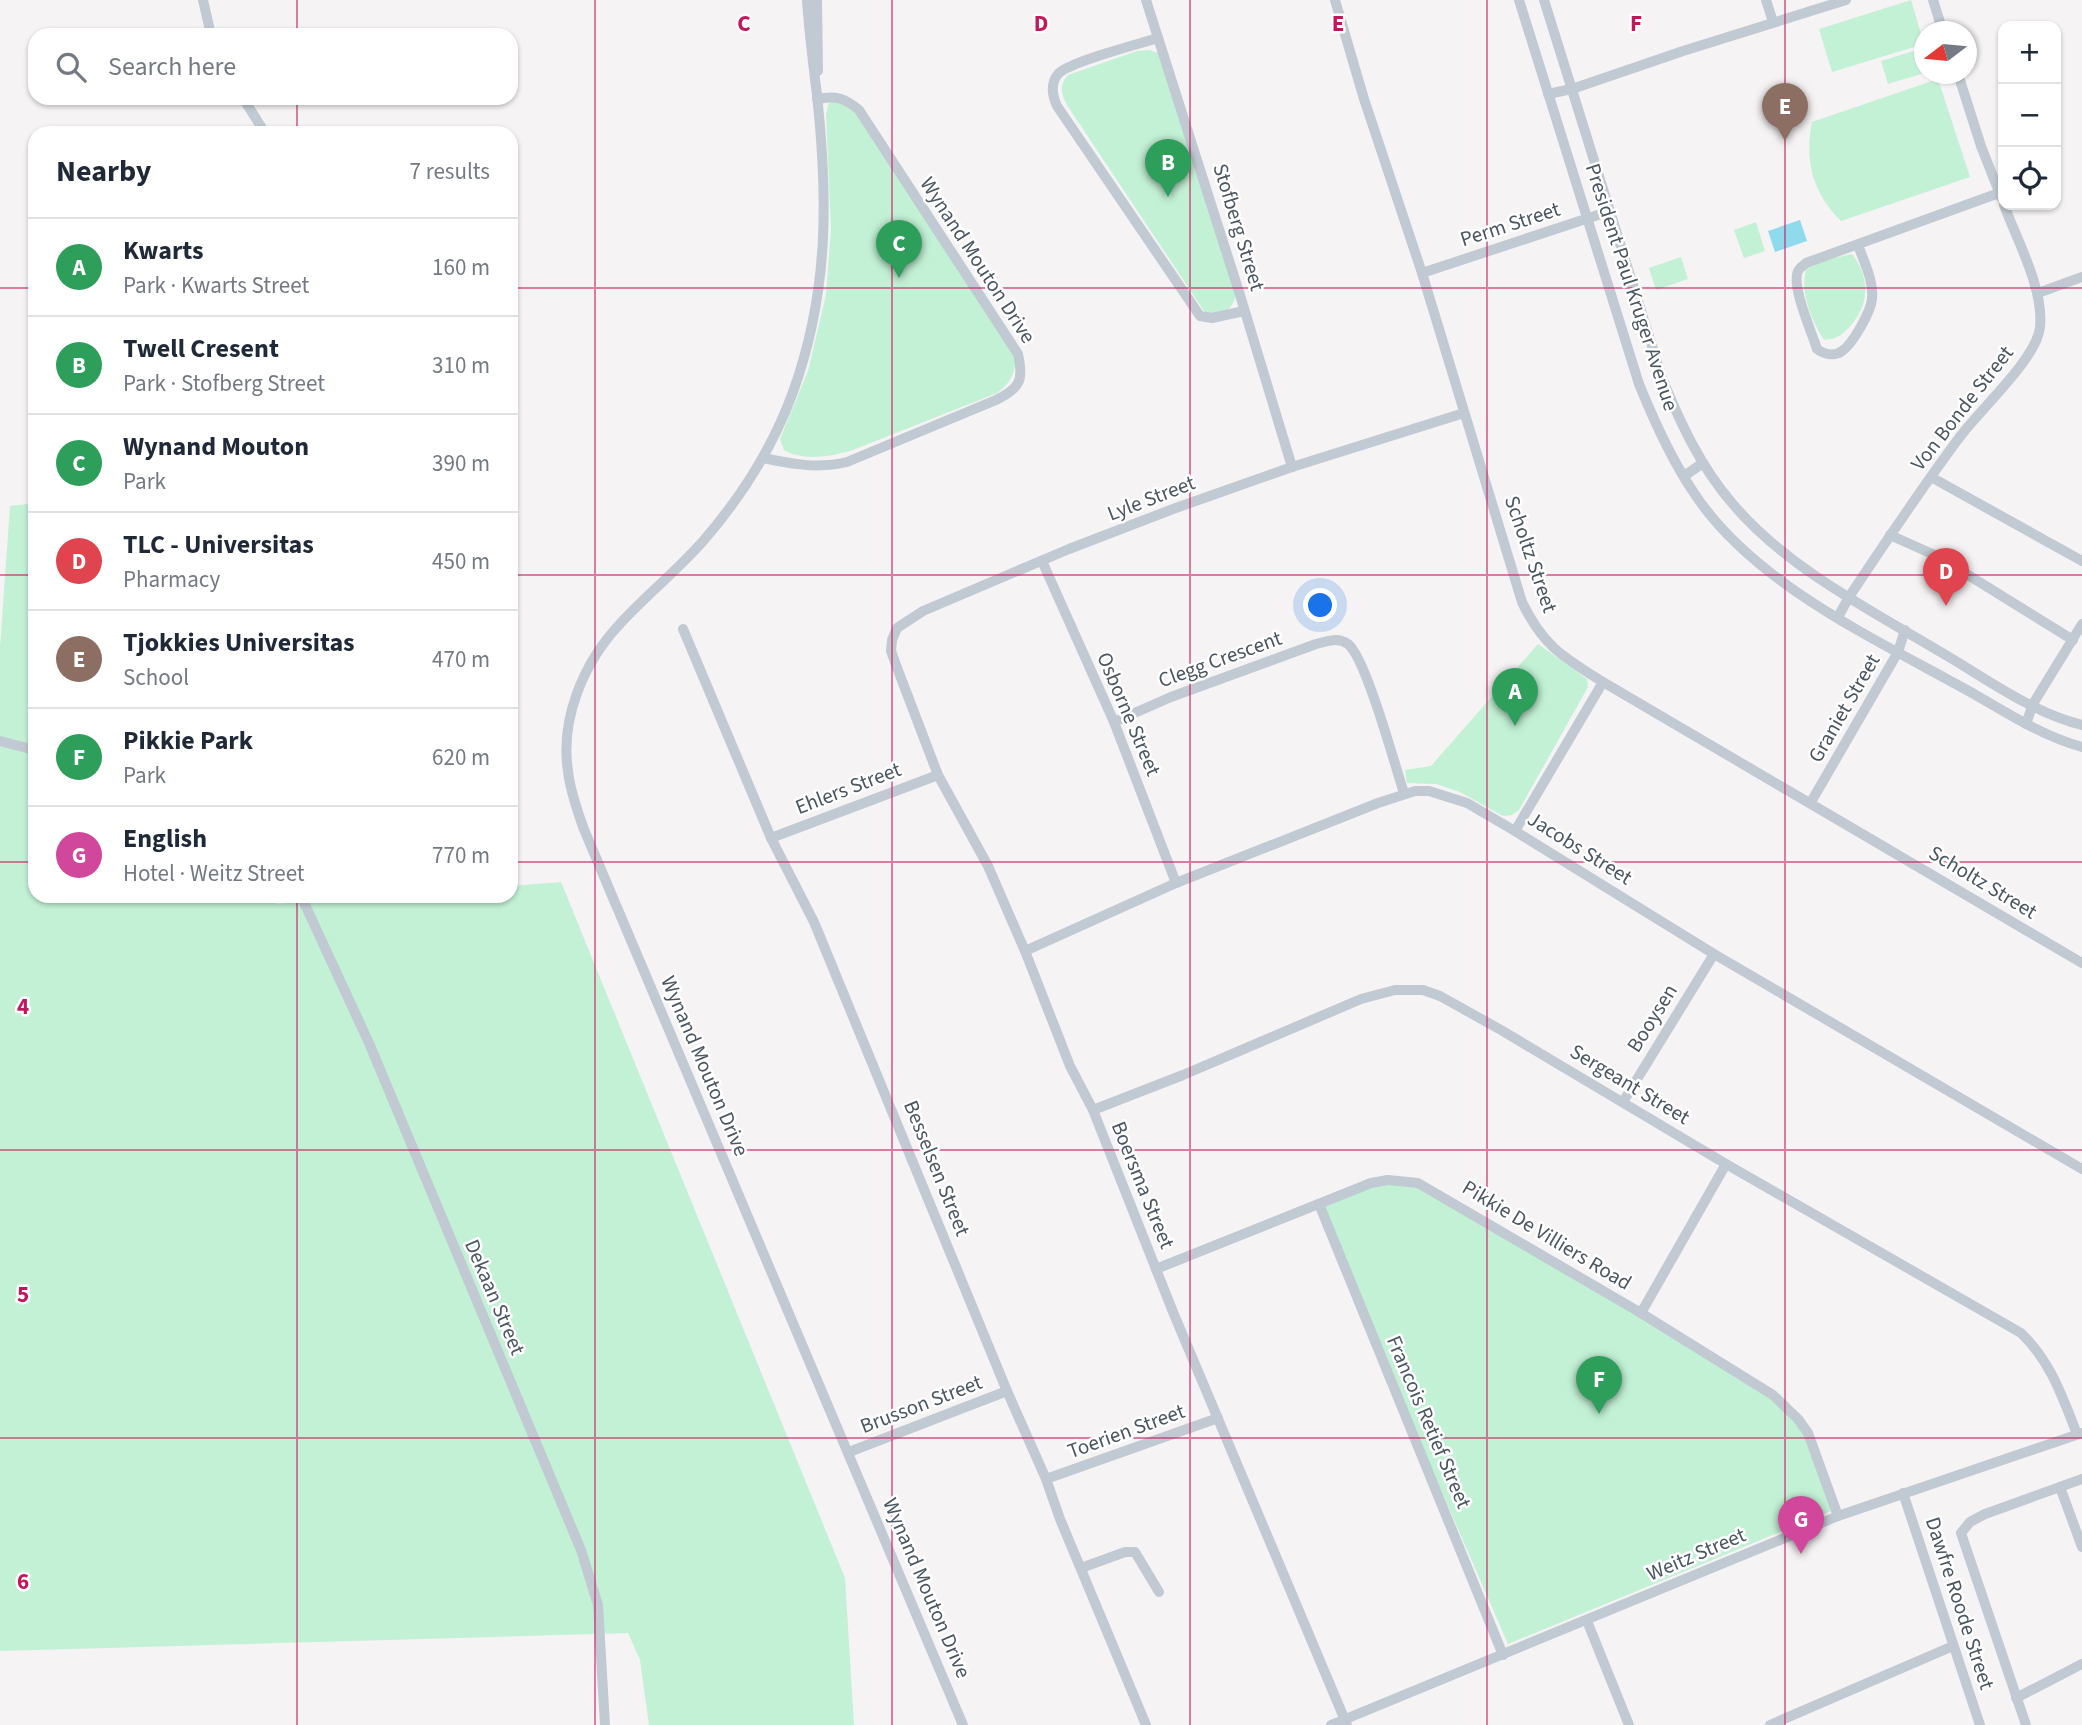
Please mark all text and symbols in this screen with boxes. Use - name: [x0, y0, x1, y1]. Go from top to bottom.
- text: C: [737, 7, 751, 40]
- text: D: [1034, 7, 1048, 40]
- text: E: [1332, 7, 1344, 40]
- text: F: [1630, 7, 1642, 40]
- north arrow: [1914, 21, 1977, 84]
- map controls: [1998, 21, 2061, 210]
- button: +: [1998, 21, 2061, 84]
- search box: [28, 28, 518, 105]
- icon: search: [52, 48, 90, 86]
- text: Search here: [108, 48, 236, 85]
- pin: E: [1762, 83, 1808, 141]
- button: −: [1998, 84, 2061, 147]
- pin: B: [1145, 139, 1191, 197]
- button: locate: [1998, 147, 2061, 210]
- text: Nearby: [56, 150, 151, 193]
- text: 7 results: [410, 155, 490, 188]
- street label: President Paul Kruger Avenue: [1578, 159, 1686, 415]
- street label: Stofberg Street: [1205, 160, 1273, 294]
- street label: Wynand Mouton Drive: [913, 171, 1043, 349]
- street label: Perm Street: [1456, 194, 1564, 254]
- pin: C: [876, 220, 922, 278]
- text: Kwarts: [123, 232, 203, 269]
- text: A: [72, 251, 86, 284]
- text: 160 m: [432, 251, 490, 284]
- text: Park · Kwarts Street: [123, 269, 309, 302]
- text: Twell Cresent: [123, 330, 279, 367]
- street label: Von Bonde Street: [1903, 339, 2021, 477]
- text: B: [72, 349, 86, 382]
- text: 310 m: [432, 349, 490, 382]
- text: Park · Stofberg Street: [123, 367, 325, 400]
- text: Wynand Mouton: [123, 428, 309, 465]
- text: C: [72, 447, 86, 480]
- text: 390 m: [432, 447, 490, 480]
- text: Park: [123, 465, 166, 498]
- street label: Lyle Street: [1103, 468, 1199, 528]
- street label: Scholtz Street: [1497, 492, 1565, 616]
- text: TLC - Universitas: [123, 526, 314, 563]
- text: D: [72, 545, 86, 578]
- text: 450 m: [432, 545, 490, 578]
- pin: D: [1923, 548, 1969, 606]
- text: Pharmacy: [123, 563, 220, 596]
- your location: [1303, 588, 1337, 622]
- street label: Clegg Crescent: [1154, 623, 1286, 695]
- text: Tjokkies Universitas: [123, 624, 355, 661]
- text: E: [73, 643, 85, 676]
- text: 470 m: [432, 643, 490, 676]
- street label: Osborne Street: [1089, 648, 1169, 780]
- street label: Graniet Street: [1801, 648, 1887, 768]
- text: School: [123, 661, 189, 694]
- pin: A: [1492, 668, 1538, 726]
- text: Pikkie Park: [123, 722, 253, 759]
- text: F: [73, 741, 85, 774]
- text: 620 m: [432, 741, 490, 774]
- street label: Ehlers Street: [791, 754, 905, 822]
- text: Park: [123, 759, 166, 792]
- street label: Jacobs Street: [1522, 804, 1638, 892]
- text: English: [123, 820, 207, 857]
- street label: Scholtz Street: [1923, 838, 2043, 926]
- text: G: [72, 839, 86, 872]
- text: 770 m: [432, 839, 490, 872]
- text: Hotel · Weitz Street: [123, 857, 305, 890]
- street label: Wynand Mouton Drive: [653, 971, 757, 1161]
- street label: Booysen: [1619, 978, 1685, 1058]
- text: 4: [17, 990, 29, 1023]
- street label: Sergeant Street: [1564, 1036, 1696, 1132]
- street label: Besselsen Street: [896, 1096, 978, 1240]
- street label: Boersma Street: [1104, 1117, 1182, 1253]
- street label: Pikkie De Villiers Road: [1457, 1173, 1637, 1297]
- street label: Dekaan Street: [457, 1235, 533, 1359]
- text: 5: [17, 1278, 29, 1311]
- street label: Francois Retief Street: [1379, 1331, 1479, 1513]
- pin: F: [1576, 1356, 1622, 1414]
- street label: Brusson Street: [856, 1367, 986, 1441]
- street label: Toerien Street: [1063, 1396, 1189, 1466]
- street label: Wynand Mouton Drive: [875, 1493, 979, 1683]
- pin: G: [1778, 1496, 1824, 1554]
- street label: Dawfre Roode Street: [1918, 1513, 2002, 1693]
- street label: Weitz Street: [1642, 1520, 1750, 1588]
- text: 6: [17, 1565, 29, 1598]

